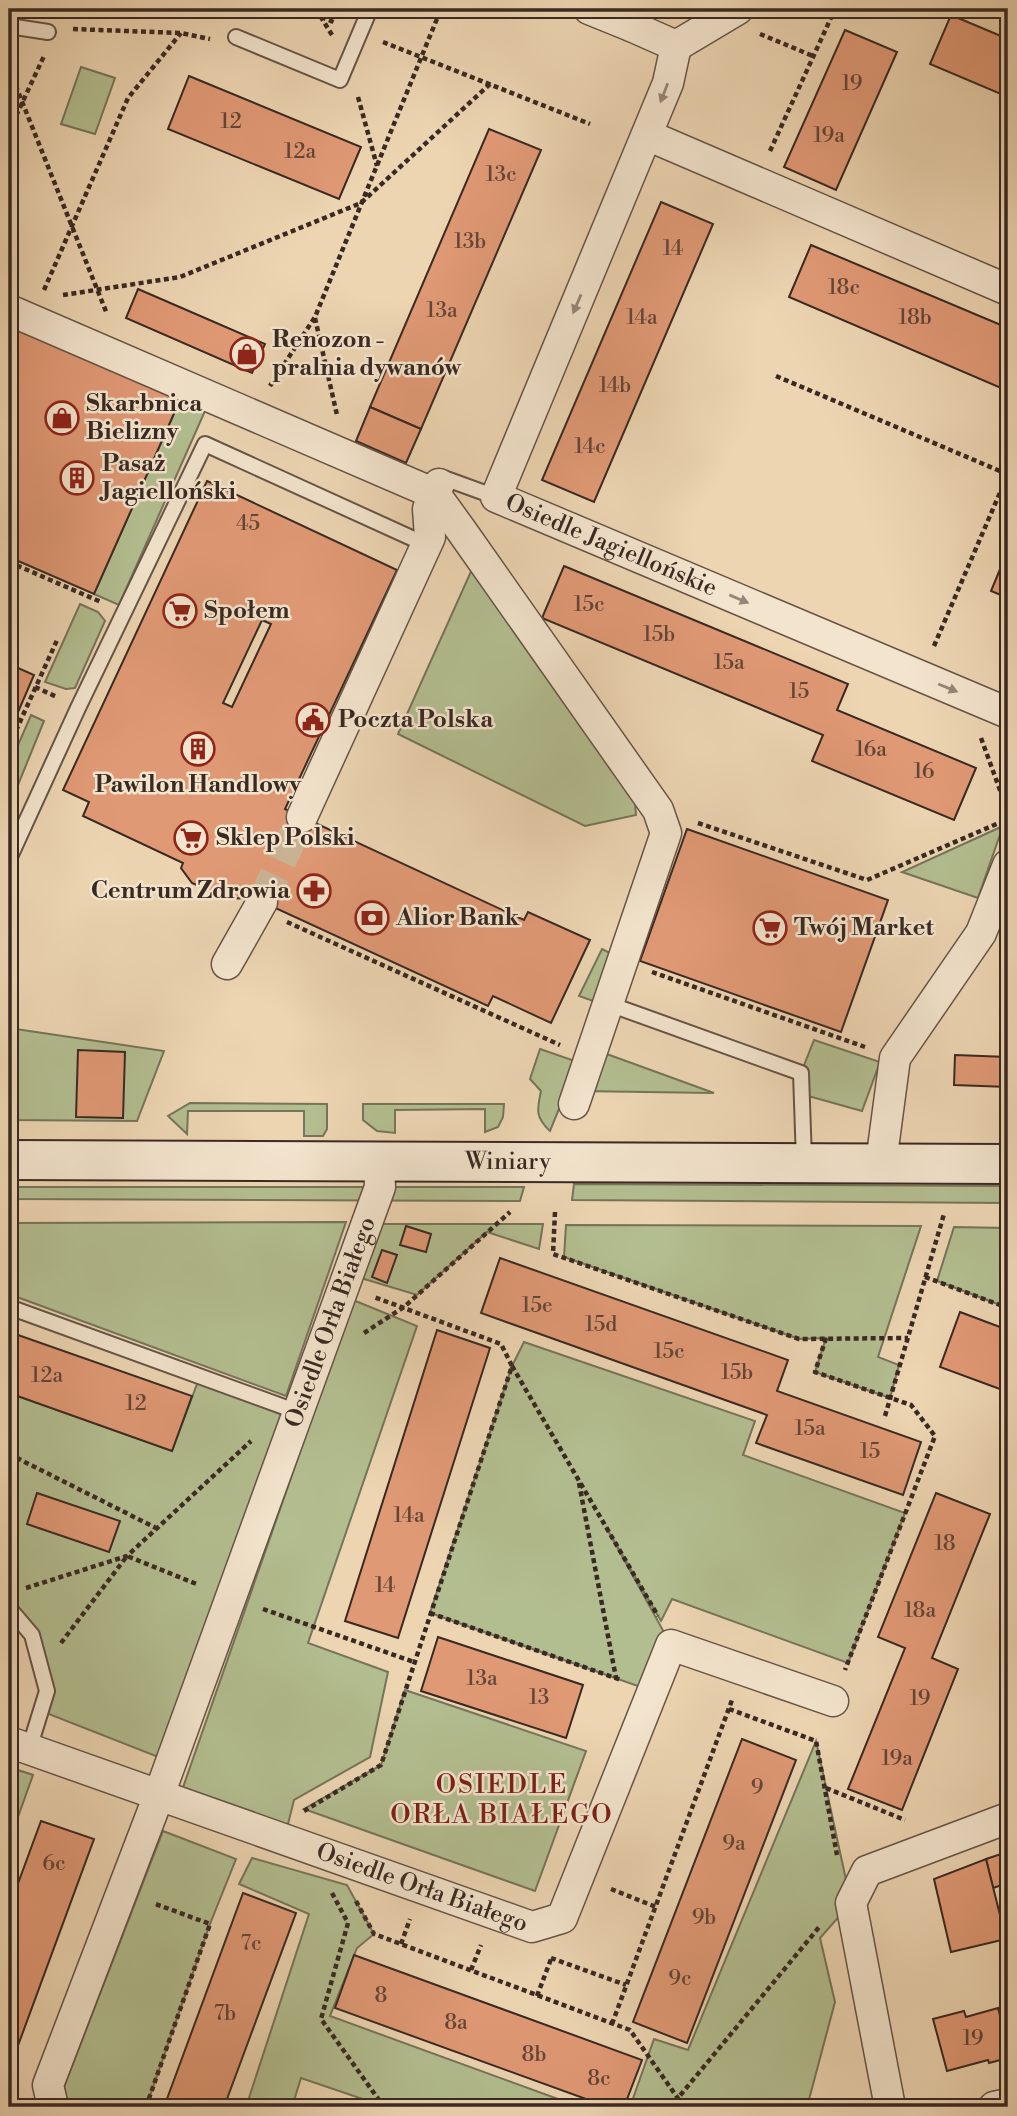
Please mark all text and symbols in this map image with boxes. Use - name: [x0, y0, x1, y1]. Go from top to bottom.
- house number: 19: [841, 71, 863, 97]
- one-way arrow: [658, 83, 669, 104]
- house number: 12: [220, 109, 242, 135]
- house number: 19a: [813, 123, 845, 149]
- house number: 12a: [284, 139, 316, 165]
- house number: 13c: [485, 162, 517, 188]
- house number: 13b: [454, 229, 486, 255]
- house number: 14: [663, 236, 683, 262]
- house number: 18c: [828, 275, 860, 301]
- one-way arrow: [571, 293, 582, 314]
- house number: 13a: [426, 298, 458, 324]
- house number: 14a: [626, 305, 658, 331]
- house number: 18b: [898, 305, 932, 331]
- place label: Renozon - pralnia dywanów: [272, 325, 463, 383]
- shop icon: Renozon - pralnia dywanów: [228, 335, 266, 373]
- house number: 14b: [599, 373, 631, 399]
- place label: Skarbnica Bielizny: [86, 389, 203, 447]
- shop icon: Skarbnica Bielizny: [43, 399, 81, 437]
- house number: 14c: [574, 434, 606, 460]
- place label: Pasaż Jagielloński: [99, 449, 236, 507]
- building icon: Pasaż Jagielloński: [58, 459, 96, 497]
- street label: Osiedle Jagiellońskie: [501, 488, 721, 603]
- house number: 45: [236, 511, 260, 537]
- supermarket icon: Społem: [161, 592, 199, 630]
- house number: 15c: [573, 592, 605, 618]
- one-way arrow: [728, 594, 749, 605]
- place label: Społem: [204, 596, 290, 626]
- house number: 15b: [643, 622, 675, 648]
- house number: 15a: [713, 650, 745, 676]
- house number: 15: [789, 679, 809, 705]
- one-way arrow: [938, 682, 959, 693]
- public building icon: Poczta Polska: [294, 701, 332, 739]
- place label: Poczta Polska: [338, 705, 494, 735]
- building icon: Pawilon Handlowy: [179, 730, 217, 768]
- house number: 16a: [855, 737, 887, 763]
- house number: 16: [913, 759, 935, 785]
- place label: Pawilon Handlowy: [95, 770, 302, 800]
- supermarket icon: Sklep Polski: [172, 819, 210, 857]
- place label: Sklep Polski: [216, 823, 355, 853]
- pharmacy icon: Centrum Zdrowia: [295, 872, 333, 910]
- place label: Centrum Zdrowia: [91, 876, 291, 906]
- bank icon: Alior Bank: [353, 899, 391, 937]
- place label: Alior Bank: [395, 903, 521, 933]
- supermarket icon: Twój Market: [751, 909, 789, 947]
- place label: Twój Market: [794, 913, 934, 943]
- street label: Winiary: [464, 1147, 551, 1177]
- street label: Osiedle Orła Białego: [279, 1213, 383, 1432]
- house number: 15e: [521, 1293, 553, 1319]
- house number: 15d: [585, 1312, 617, 1338]
- house number: 15c: [653, 1339, 685, 1365]
- house number: 15b: [721, 1360, 753, 1386]
- house number: 12a: [31, 1363, 63, 1389]
- house number: 12: [125, 1391, 147, 1417]
- house number: 15a: [794, 1416, 826, 1442]
- house number: 15: [860, 1439, 880, 1465]
- house number: 14a: [393, 1503, 425, 1529]
- house number: 18: [934, 1531, 956, 1557]
- house number: 14: [375, 1573, 395, 1599]
- house number: 18a: [904, 1598, 936, 1624]
- house number: 13a: [466, 1666, 498, 1692]
- house number: 13: [529, 1685, 549, 1711]
- house number: 19: [909, 1686, 931, 1712]
- house number: 19a: [881, 1746, 913, 1772]
- district label: OSIEDLE ORŁA BIAŁEGO: [390, 1769, 614, 1831]
- house number: 9: [751, 1775, 763, 1801]
- house number: 9a: [722, 1831, 746, 1857]
- street label: Osiedle Orła Białego: [312, 1837, 532, 1939]
- house number: 6c: [42, 1851, 66, 1877]
- house number: 9b: [692, 1905, 716, 1931]
- house number: 7c: [240, 1931, 262, 1957]
- house number: 9c: [668, 1966, 692, 1992]
- house number: 8: [375, 1983, 387, 2009]
- house number: 7b: [214, 2001, 236, 2027]
- house number: 8a: [444, 2010, 468, 2036]
- house number: 19: [962, 2026, 984, 2052]
- house number: 8b: [522, 2042, 546, 2068]
- house number: 8c: [587, 2066, 611, 2092]

